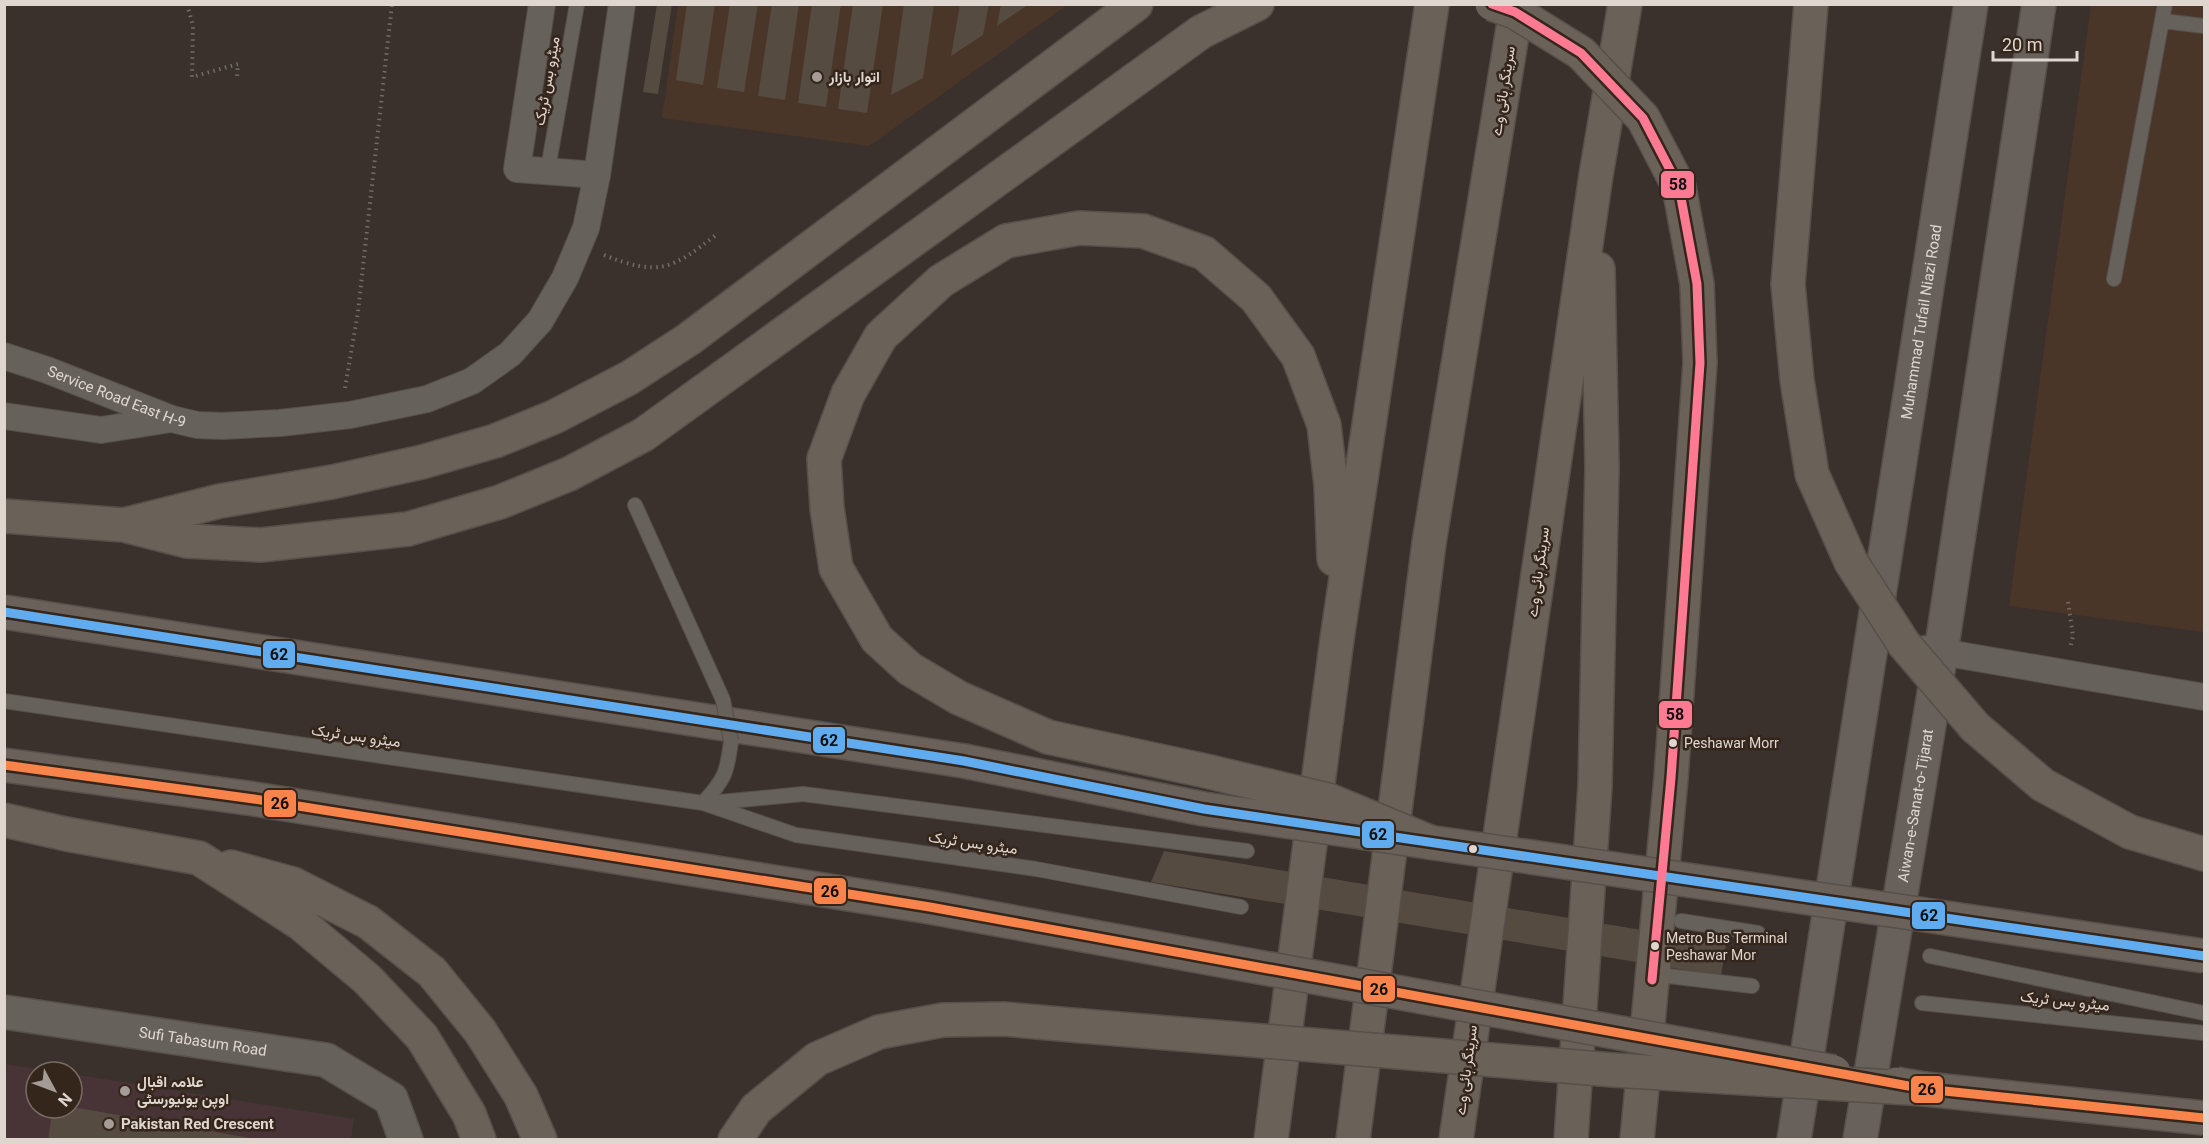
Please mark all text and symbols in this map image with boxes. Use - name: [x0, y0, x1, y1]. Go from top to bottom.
- scale bar: [1993, 24, 2077, 62]
- text: 20 m: [2002, 34, 2042, 55]
- street label: میٹرو بس ٹریک: [530, 35, 565, 127]
- street label: سرینگر ہائی وے: [1487, 45, 1520, 137]
- place label: اتوار بازار: [828, 68, 880, 86]
- marker: اتوار بازار: [810, 70, 824, 84]
- line badge: 58: [1660, 170, 1695, 199]
- text: 58: [1669, 175, 1687, 194]
- street label: Muhammad Tufail Niazi Road: [1897, 223, 1946, 421]
- street label: Service Road East H-9: [45, 362, 188, 431]
- street label: سرینگر ہائی وے: [1523, 526, 1554, 618]
- line badge: 62: [262, 640, 296, 669]
- text: 62: [270, 645, 288, 664]
- line badge: 58: [1658, 700, 1693, 729]
- text: 58: [1666, 705, 1684, 724]
- street label: میٹرو بس ٹریک: [310, 721, 402, 752]
- line badge: 62: [812, 726, 846, 754]
- street label: Aiwan-e-Sanat-o-Tijarat: [1894, 728, 1937, 884]
- text: 62: [820, 731, 838, 750]
- place label: Peshawar Morr: [1684, 735, 1779, 751]
- marker: Peshawar Morr: [1667, 737, 1679, 749]
- line badge: 26: [263, 789, 297, 818]
- text: 26: [271, 794, 289, 813]
- line badge: 62: [1361, 820, 1395, 849]
- text: 62: [1369, 825, 1387, 844]
- street label: میٹرو بس ٹریک: [927, 828, 1019, 859]
- unlabelled marker: [1467, 843, 1479, 855]
- line badge: 26: [813, 877, 847, 905]
- text: 26: [821, 882, 839, 901]
- line badge: 62: [1911, 901, 1946, 930]
- text: 62: [1920, 906, 1938, 925]
- place label: Metro Bus Terminal Peshawar Mor: [1666, 930, 1787, 963]
- marker: Metro Bus Terminal Peshawar Mor: [1649, 940, 1661, 952]
- line badge: 26: [1362, 975, 1396, 1003]
- text: 26: [1370, 980, 1388, 999]
- street label: میٹرو بس ٹریک: [2019, 987, 2111, 1016]
- street label: Sufi Tabasum Road: [138, 1023, 268, 1060]
- street label: سرینگر ہائی وے: [1451, 1024, 1482, 1116]
- north arrow: [24, 1060, 84, 1120]
- place label: علامہ اقبال اوپن یونیورسٹی: [137, 1073, 229, 1109]
- line badge: 26: [1910, 1075, 1944, 1104]
- text: 26: [1918, 1080, 1936, 1099]
- marker: علامہ اقبال اوپن یونیورسٹی: [118, 1084, 132, 1098]
- text: N: [54, 1089, 76, 1110]
- place label: Pakistan Red Crescent: [121, 1115, 274, 1133]
- marker: Pakistan Red Crescent: [102, 1117, 116, 1131]

